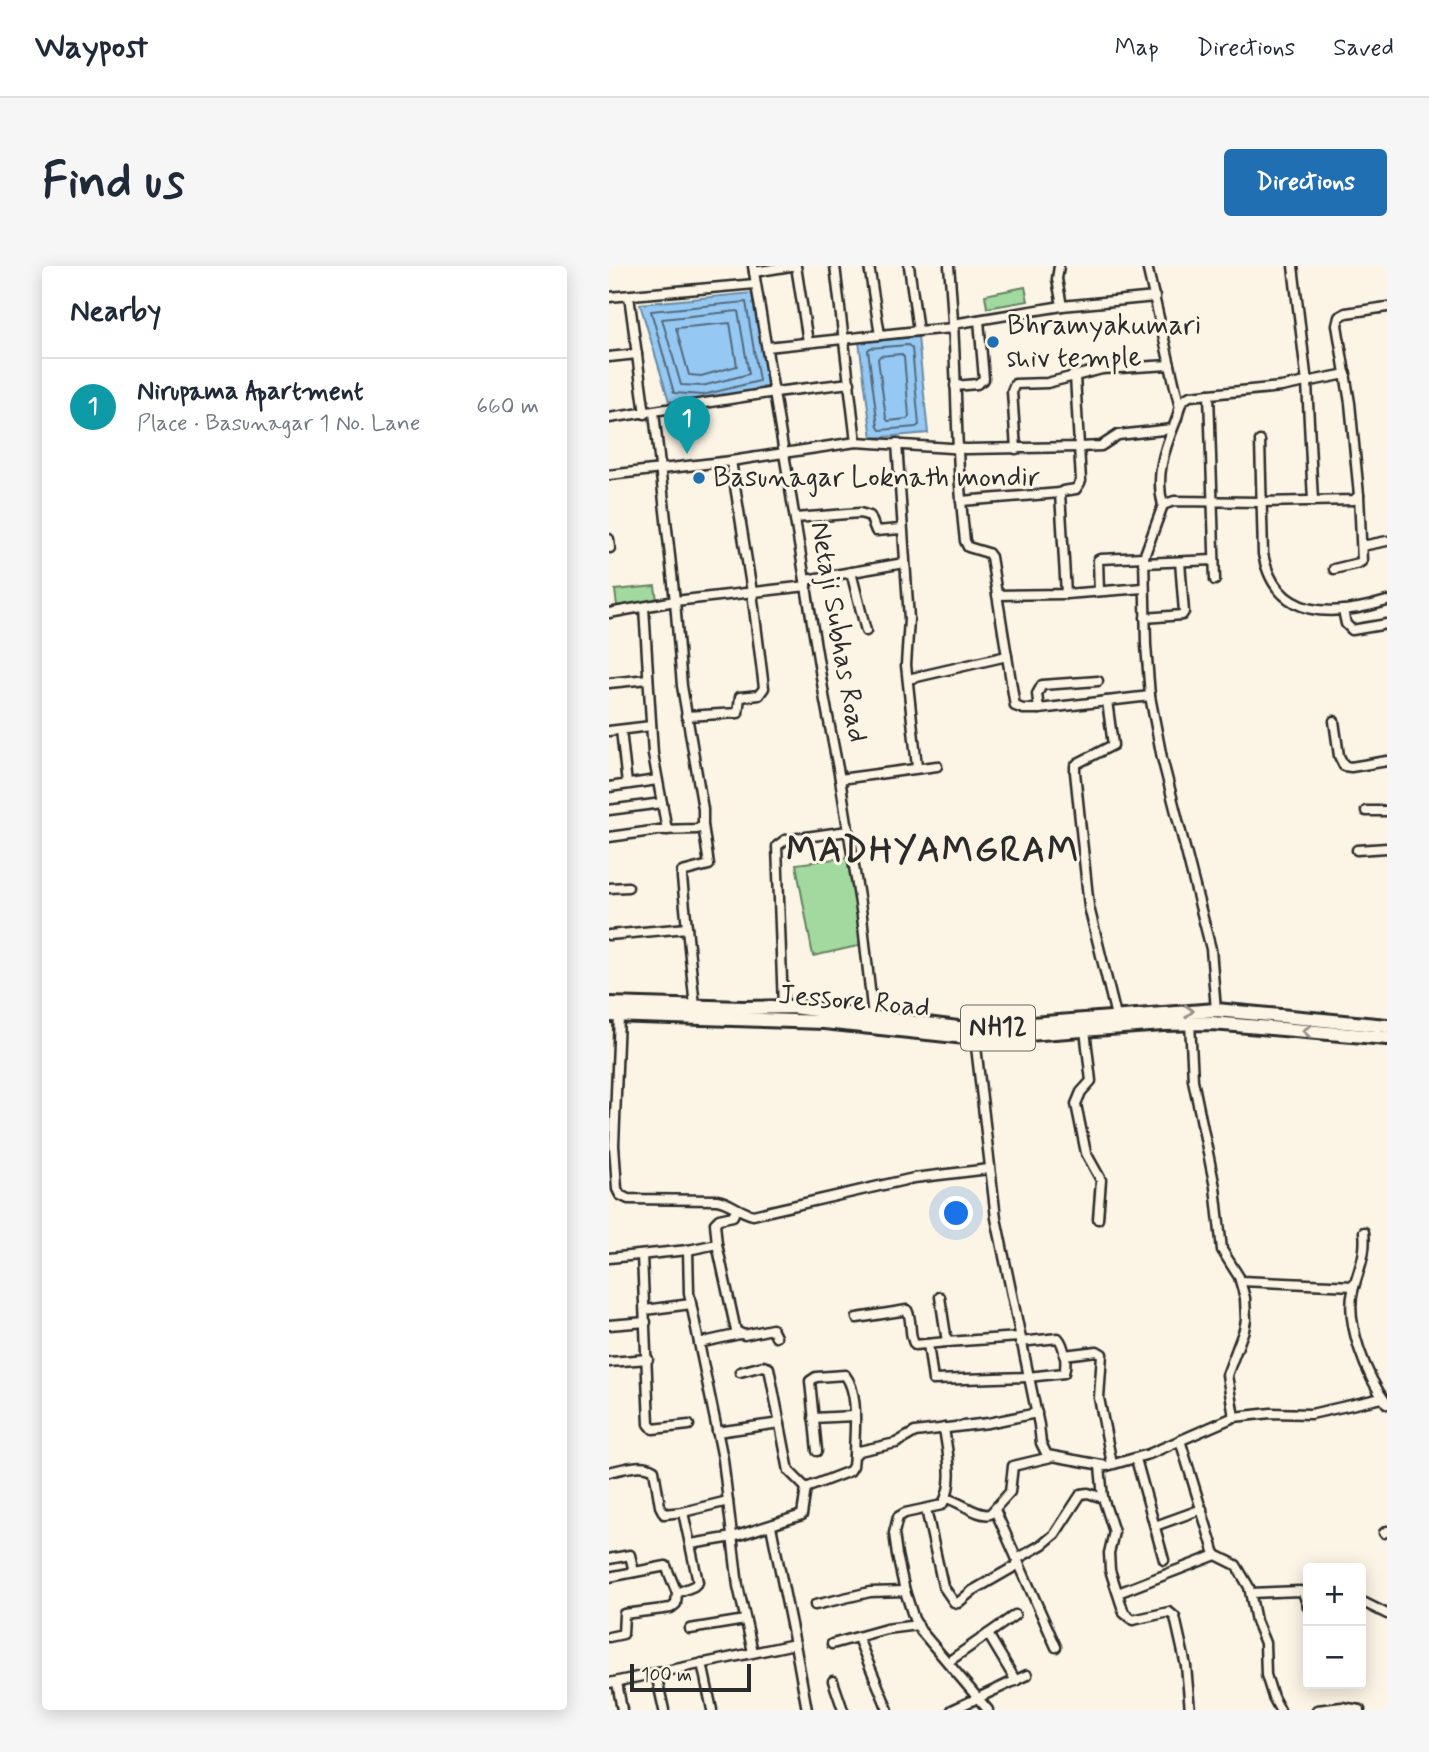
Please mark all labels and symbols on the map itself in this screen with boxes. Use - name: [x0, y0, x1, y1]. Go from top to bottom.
- place label: Bhramyakumari shiv temple: [1007, 308, 1201, 377]
- marker: Bhramyakumari shiv temple: [985, 334, 1001, 350]
- pin: 1: [664, 396, 710, 454]
- place label: Basunagar Loknath mondir: [713, 460, 1040, 497]
- marker: Basunagar Loknath mondir: [691, 470, 707, 486]
- street label: Netaji Subhas Road: [800, 519, 876, 745]
- district label: MADHYAMGRAM: [786, 828, 1080, 874]
- street label: Jessore Road: [777, 977, 931, 1027]
- one-way arrow: [1184, 1004, 1195, 1019]
- road number: NH12: [961, 1006, 1035, 1050]
- one-way arrow: [1301, 1024, 1312, 1039]
- your location: [939, 1196, 973, 1230]
- scale bar: [630, 1661, 751, 1693]

